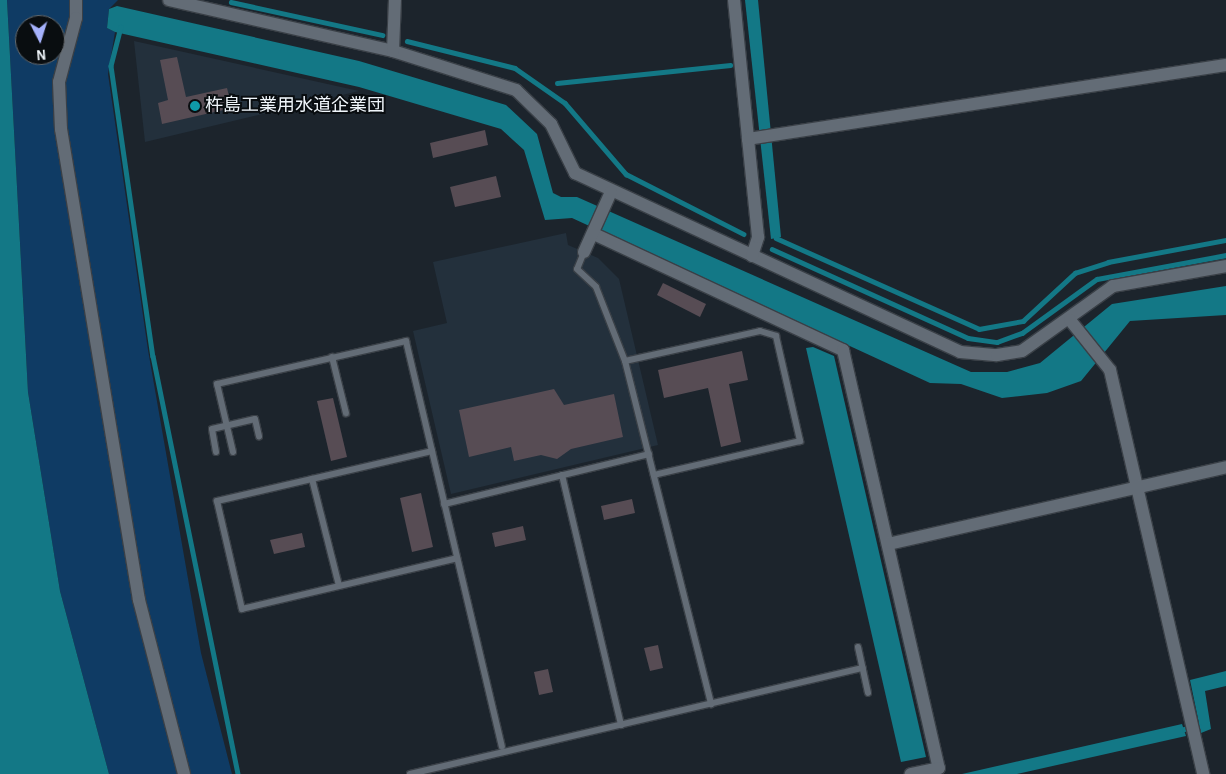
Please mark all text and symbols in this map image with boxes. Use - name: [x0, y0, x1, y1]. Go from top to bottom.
- north arrow: [15, 15, 65, 65]
- text: N: [36, 47, 47, 61]
- place label: 杵島工業用水道企業団: [205, 95, 385, 117]
- marker: 杵島工業用水道企業団: [189, 100, 201, 112]

